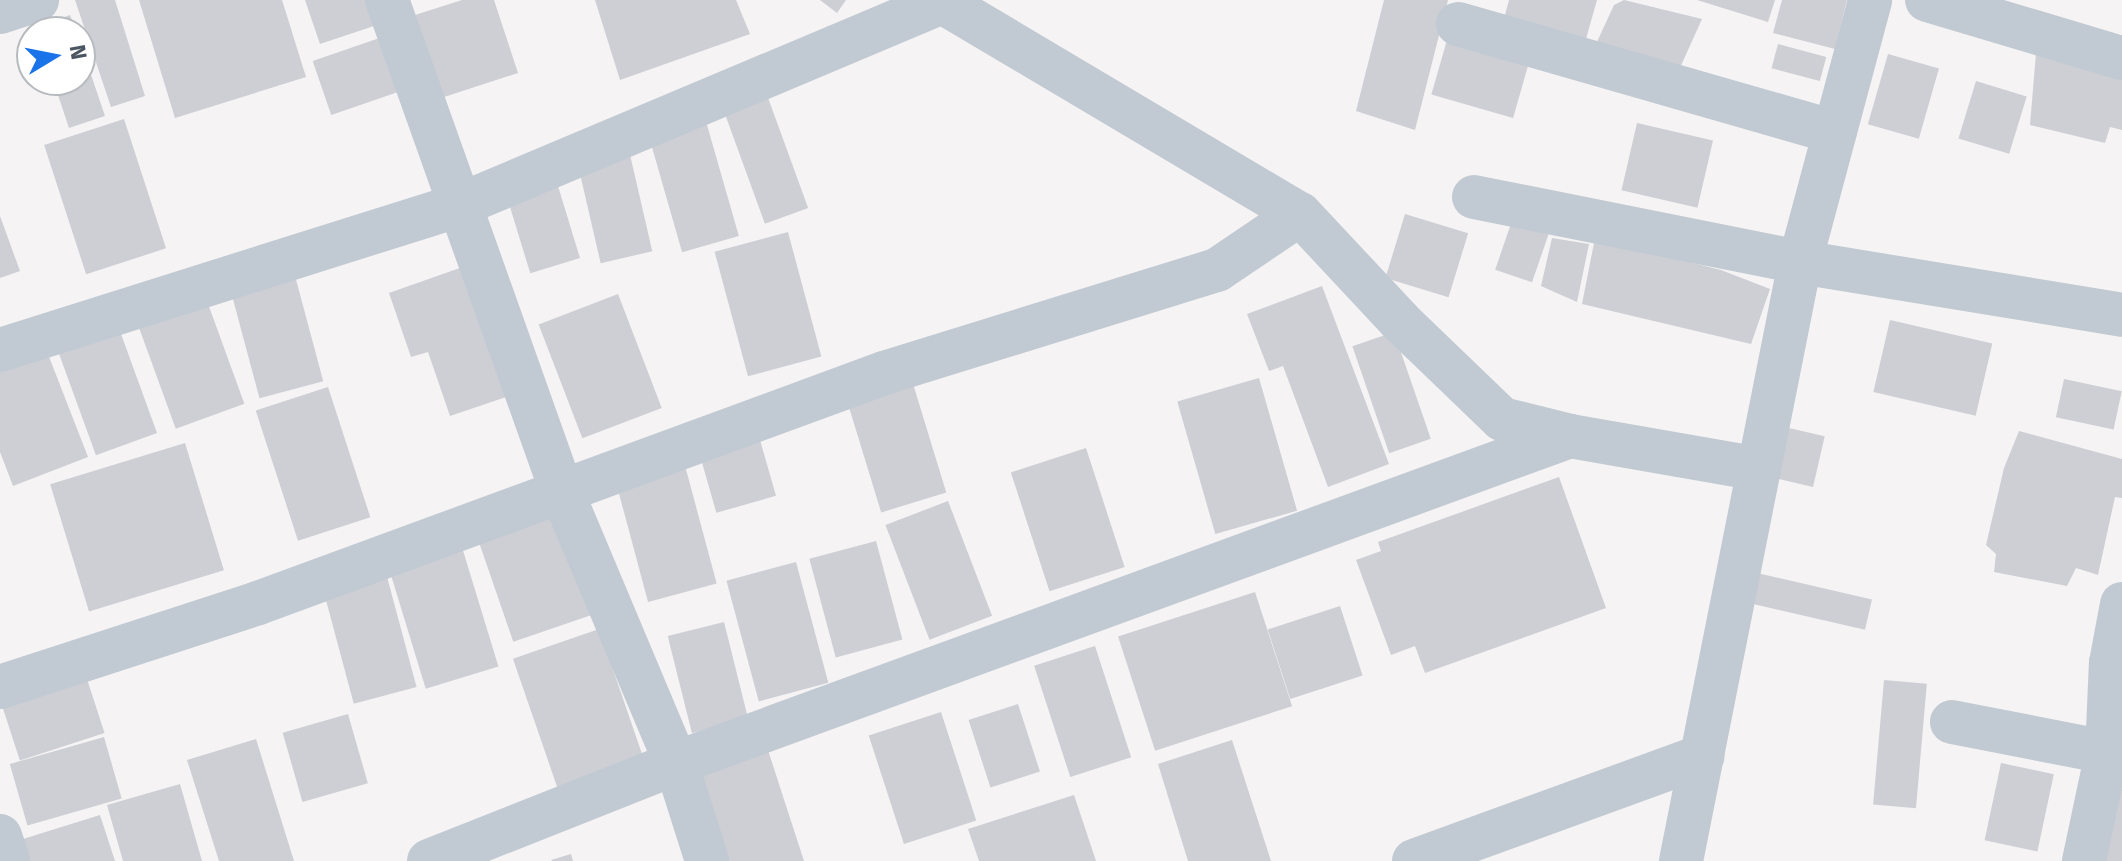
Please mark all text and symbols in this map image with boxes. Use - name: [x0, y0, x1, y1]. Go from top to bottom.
- north arrow: [16, 16, 96, 96]
- text: N: [64, 43, 93, 62]

